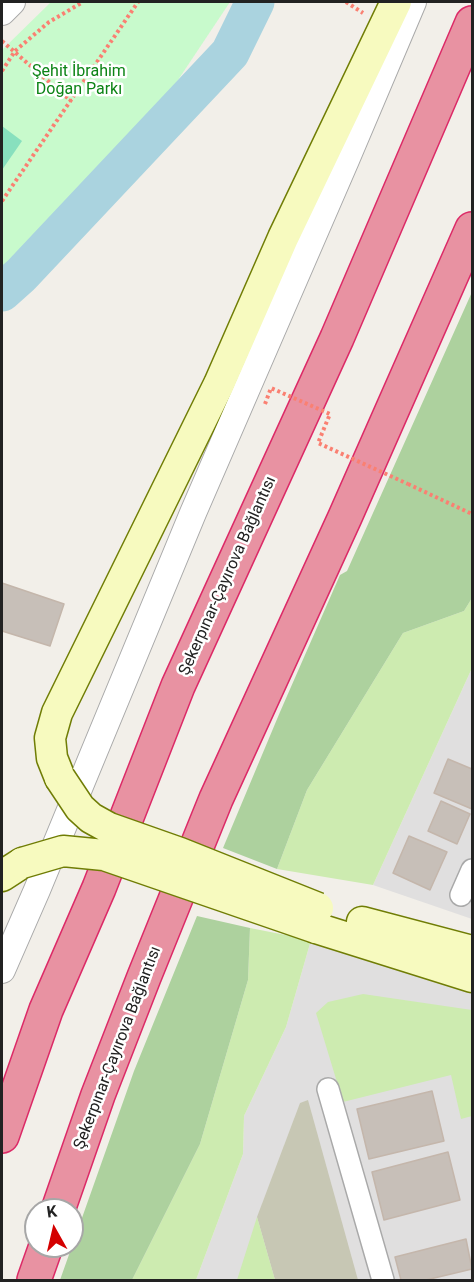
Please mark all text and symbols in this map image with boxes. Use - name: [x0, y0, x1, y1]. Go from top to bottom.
- park label: Şehit İbrahim Doğan Parkı: [32, 62, 126, 100]
- street label: Şekerpınar-Çayırova Bağlantısı: [175, 474, 281, 678]
- street label: Şekerpınar-Çayırova Bağlantısı: [70, 944, 166, 1152]
- north arrow: [24, 1198, 84, 1258]
- text: K: [45, 1202, 58, 1222]

